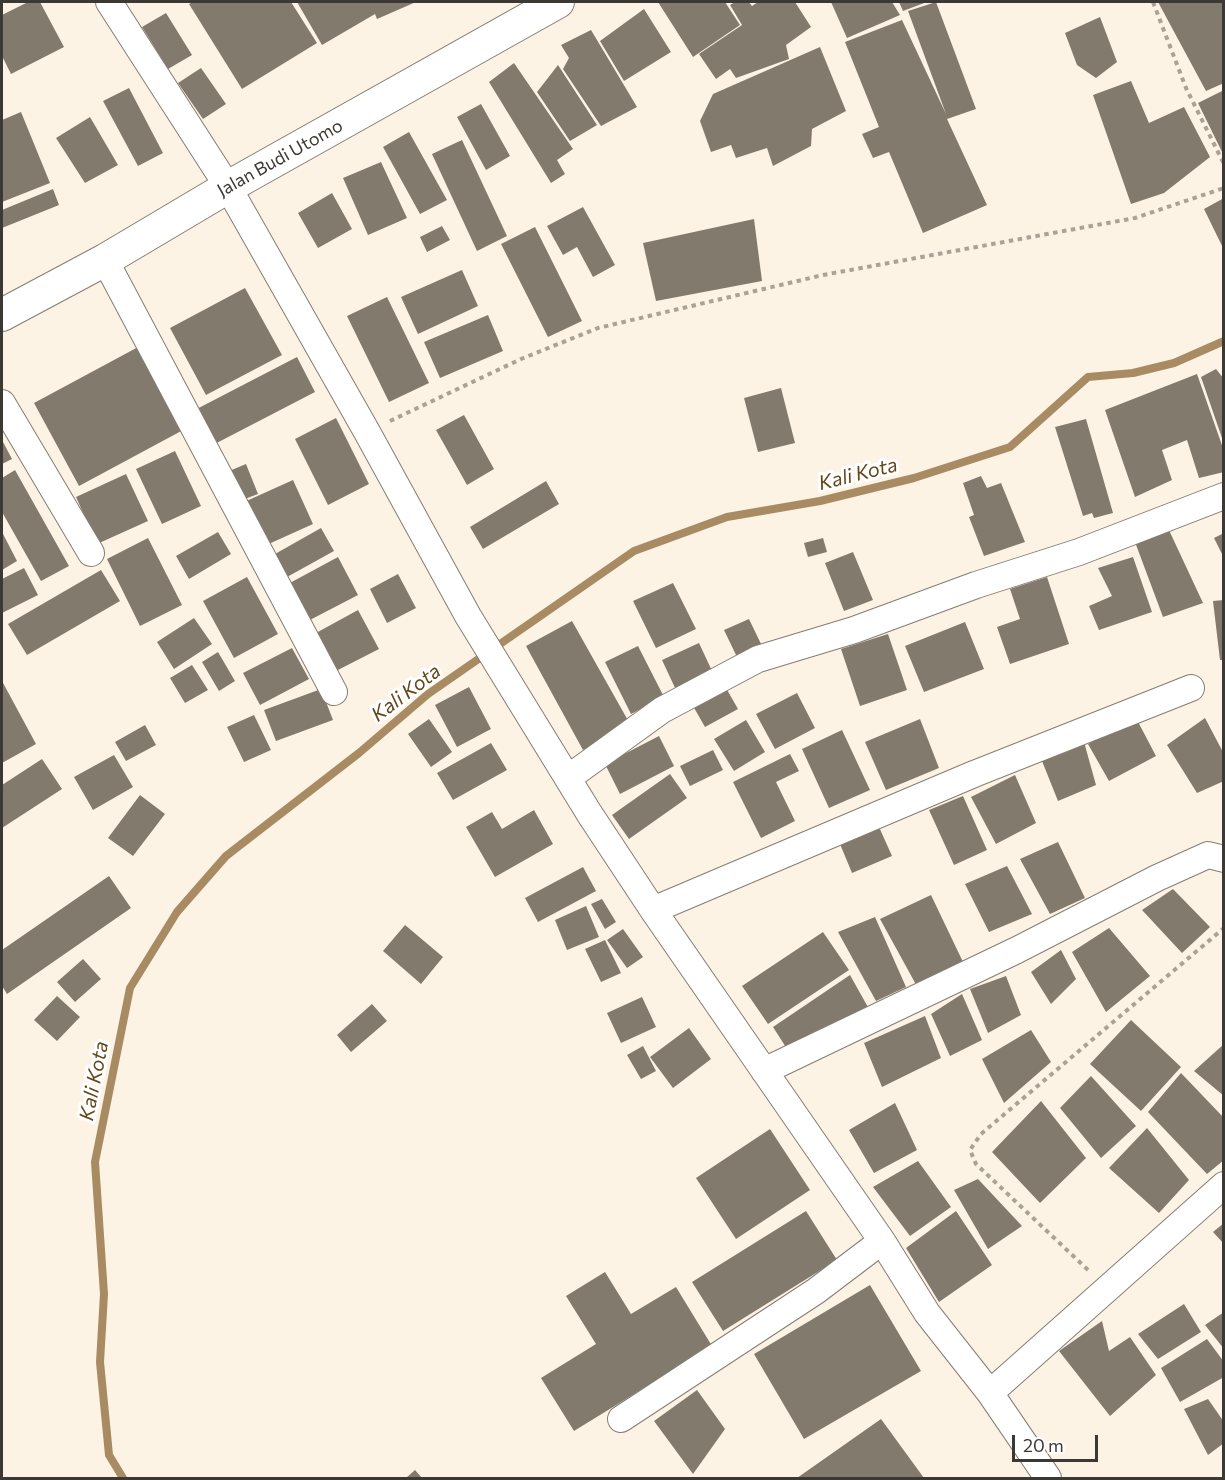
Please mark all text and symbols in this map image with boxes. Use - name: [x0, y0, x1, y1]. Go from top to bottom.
- street label: Jalan Budi Utomo: [213, 115, 347, 201]
- water label: Kali Kota: [816, 453, 900, 495]
- water label: Kali Kota: [367, 659, 445, 727]
- water label: Kali Kota: [75, 1039, 113, 1123]
- scale bar: [1015, 1423, 1100, 1461]
- text: 20 m: [1023, 1434, 1064, 1456]

